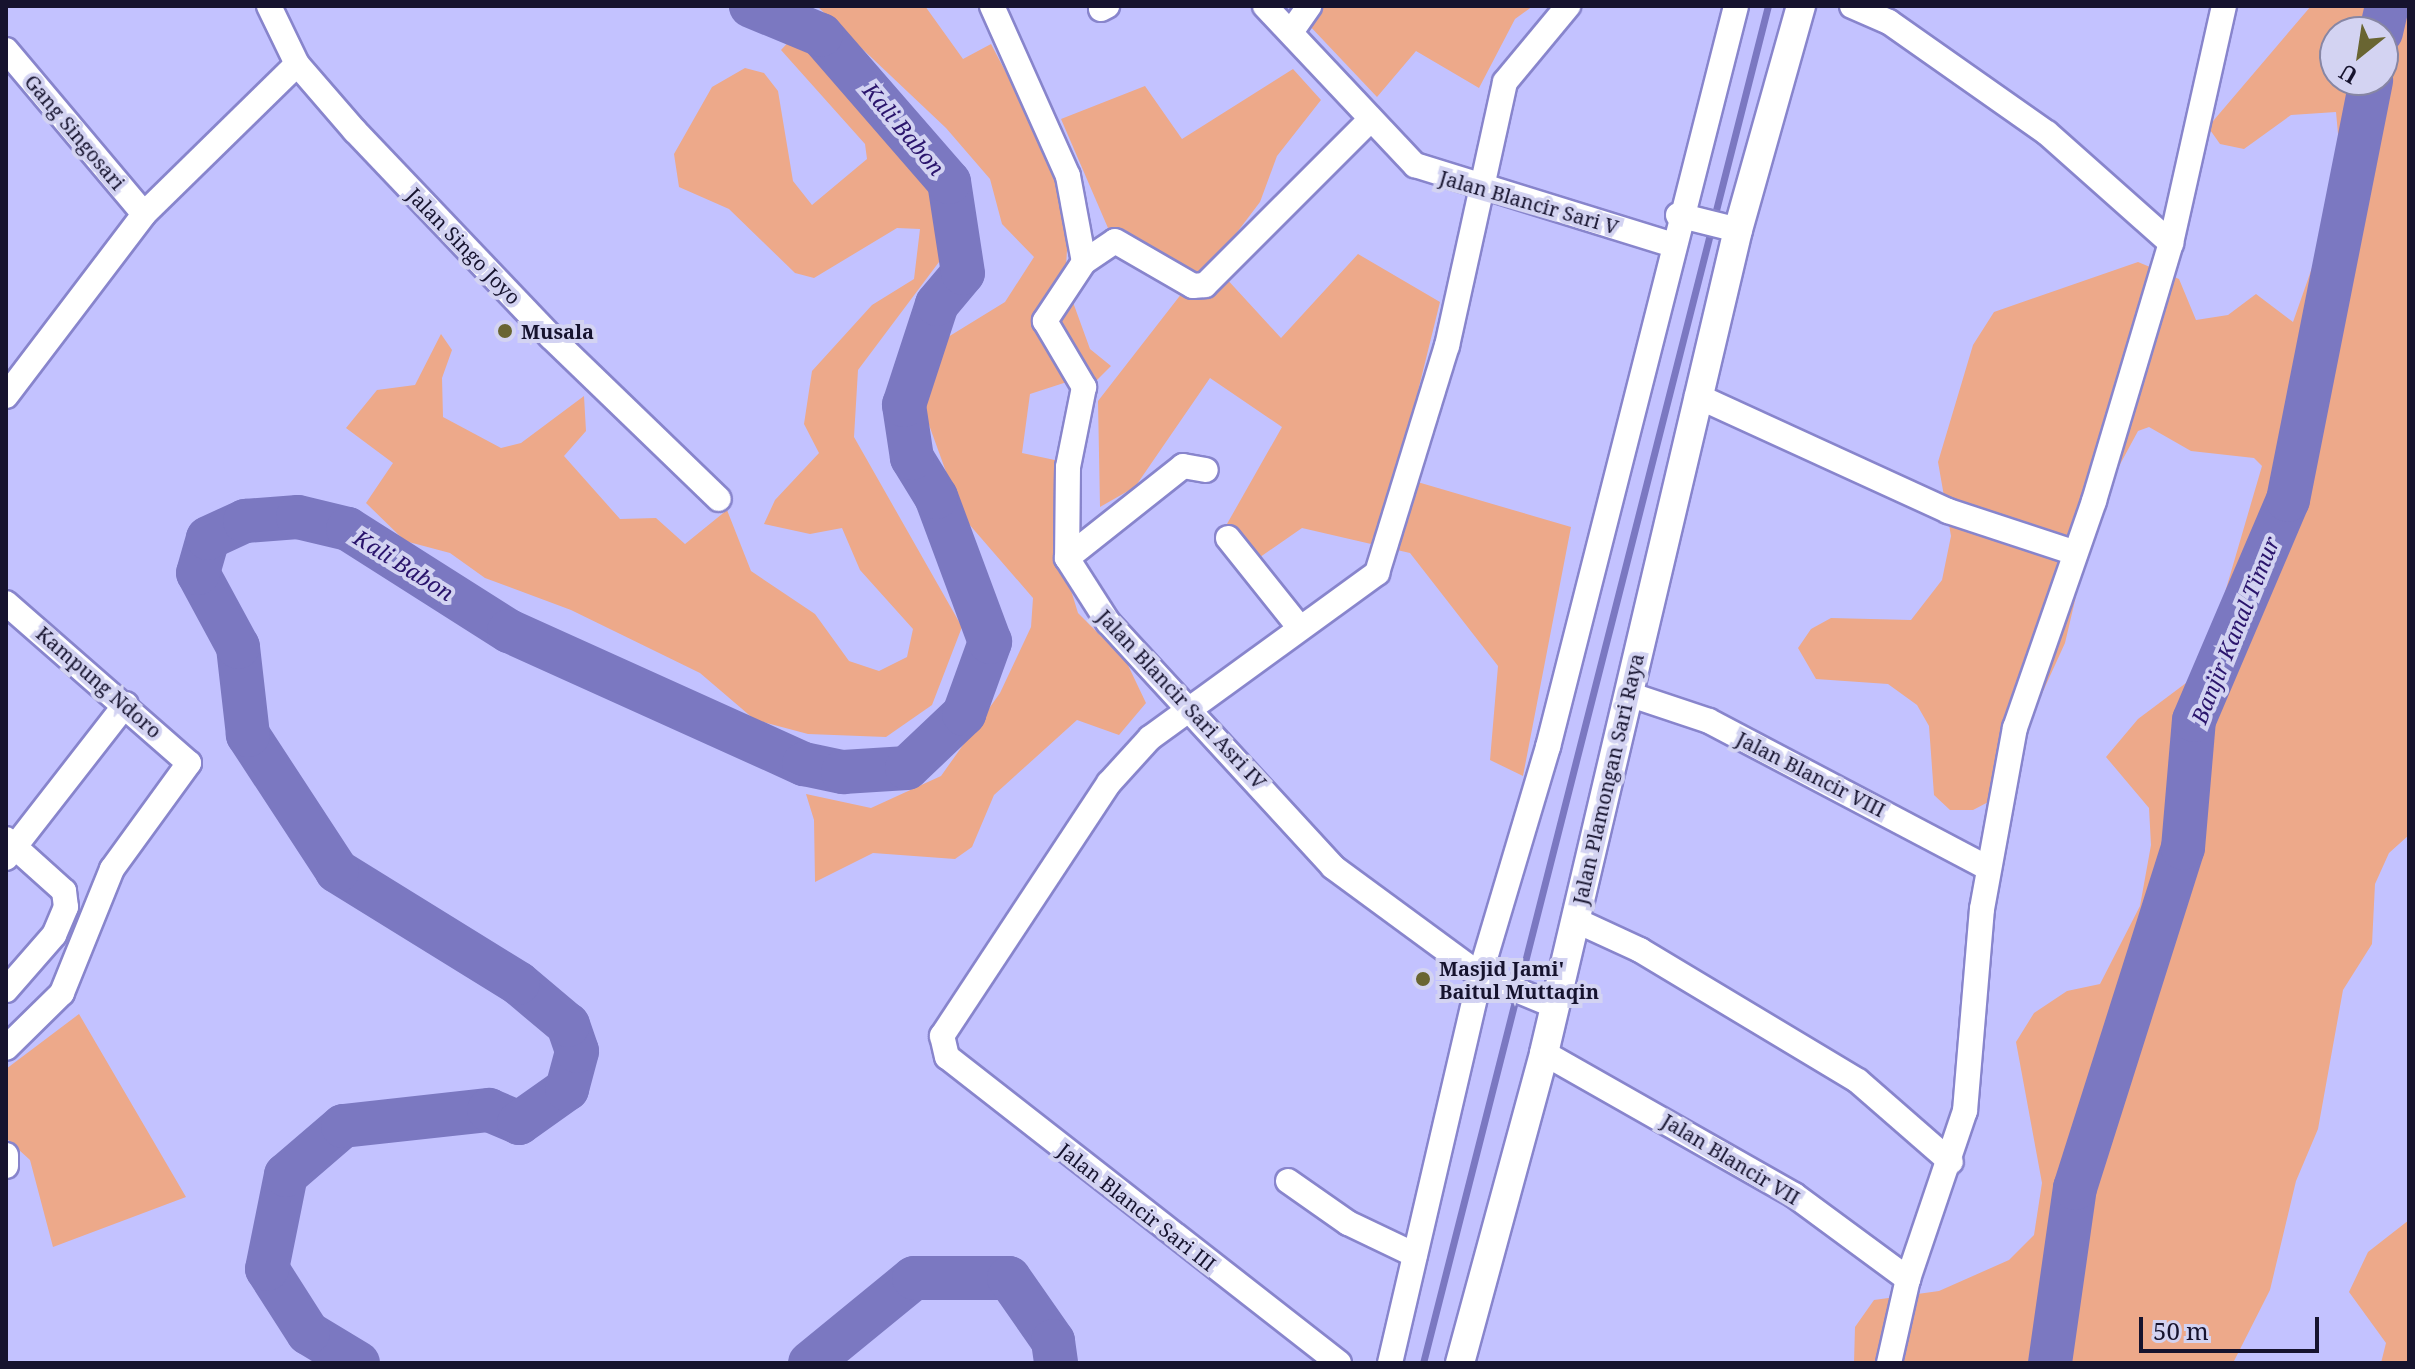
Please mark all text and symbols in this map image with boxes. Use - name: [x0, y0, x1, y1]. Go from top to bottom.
- north arrow: [2319, 16, 2399, 96]
- text: U: [2333, 58, 2363, 92]
- street label: Gang Singosari: [20, 70, 130, 194]
- water label: Kali Babon: [858, 77, 950, 181]
- street label: Jalan Blancir Sari V: [1437, 165, 1621, 239]
- street label: Jalan Singo Joyo: [402, 183, 526, 309]
- place label: Musala: [521, 319, 594, 343]
- marker: Musala: [496, 322, 514, 340]
- water label: Kali Babon: [349, 524, 459, 606]
- water label: Banjir Kanal Timur: [2185, 533, 2285, 727]
- street label: Jalan Blancir Sari Asri IV: [1093, 604, 1271, 794]
- street label: Kampung Ndoro: [31, 621, 167, 743]
- street label: Jalan Plamongan Sari Raya: [1567, 651, 1649, 907]
- street label: Jalan Blancir VIII: [1733, 726, 1889, 822]
- place label: Masjid Jami' Baitul Muttaqin: [1439, 956, 1599, 1003]
- marker: Masjid Jami' Baitul Muttaqin: [1414, 970, 1432, 988]
- street label: Jalan Blancir VII: [1658, 1108, 1804, 1210]
- street label: Jalan Blancir Sari III: [1053, 1138, 1221, 1276]
- scale bar: [2143, 1301, 2323, 1351]
- text: 50 m: [2153, 1314, 2209, 1347]

